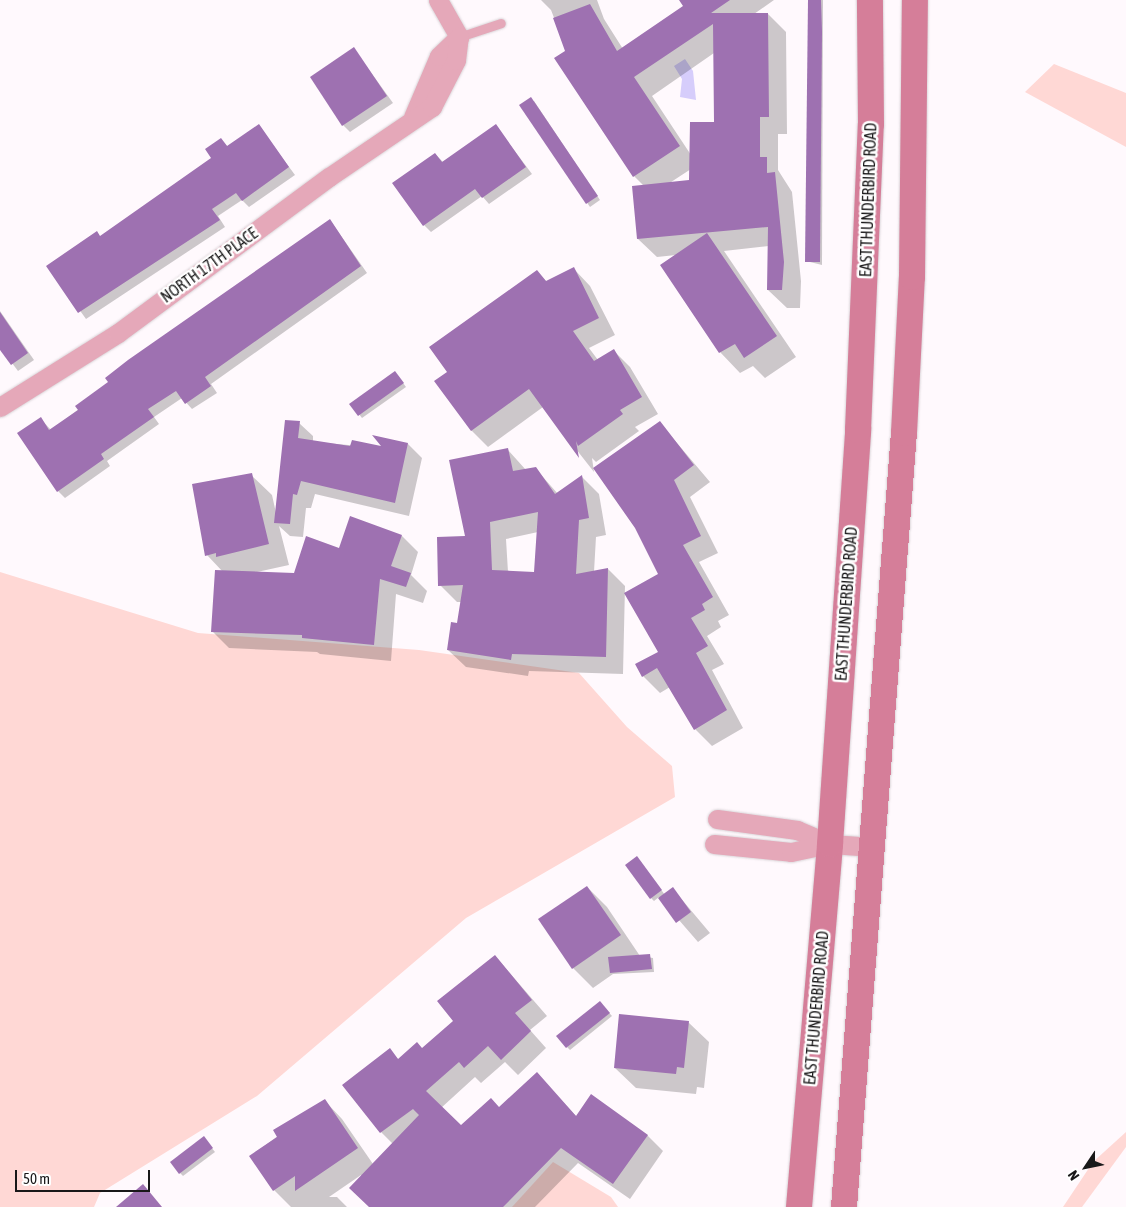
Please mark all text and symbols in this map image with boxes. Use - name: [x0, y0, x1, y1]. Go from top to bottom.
- street label: EAST THUNDERBIRD ROAD: [856, 123, 880, 277]
- street label: NORTH 17TH PLACE: [157, 224, 261, 306]
- street label: EAST THUNDERBIRD ROAD: [831, 526, 861, 682]
- street label: EAST THUNDERBIRD ROAD: [800, 930, 832, 1086]
- north arrow: [1061, 1142, 1111, 1192]
- scale bar: [18, 1160, 152, 1192]
- text: N: [1065, 1167, 1083, 1183]
- text: 50 m: [23, 1170, 50, 1187]

